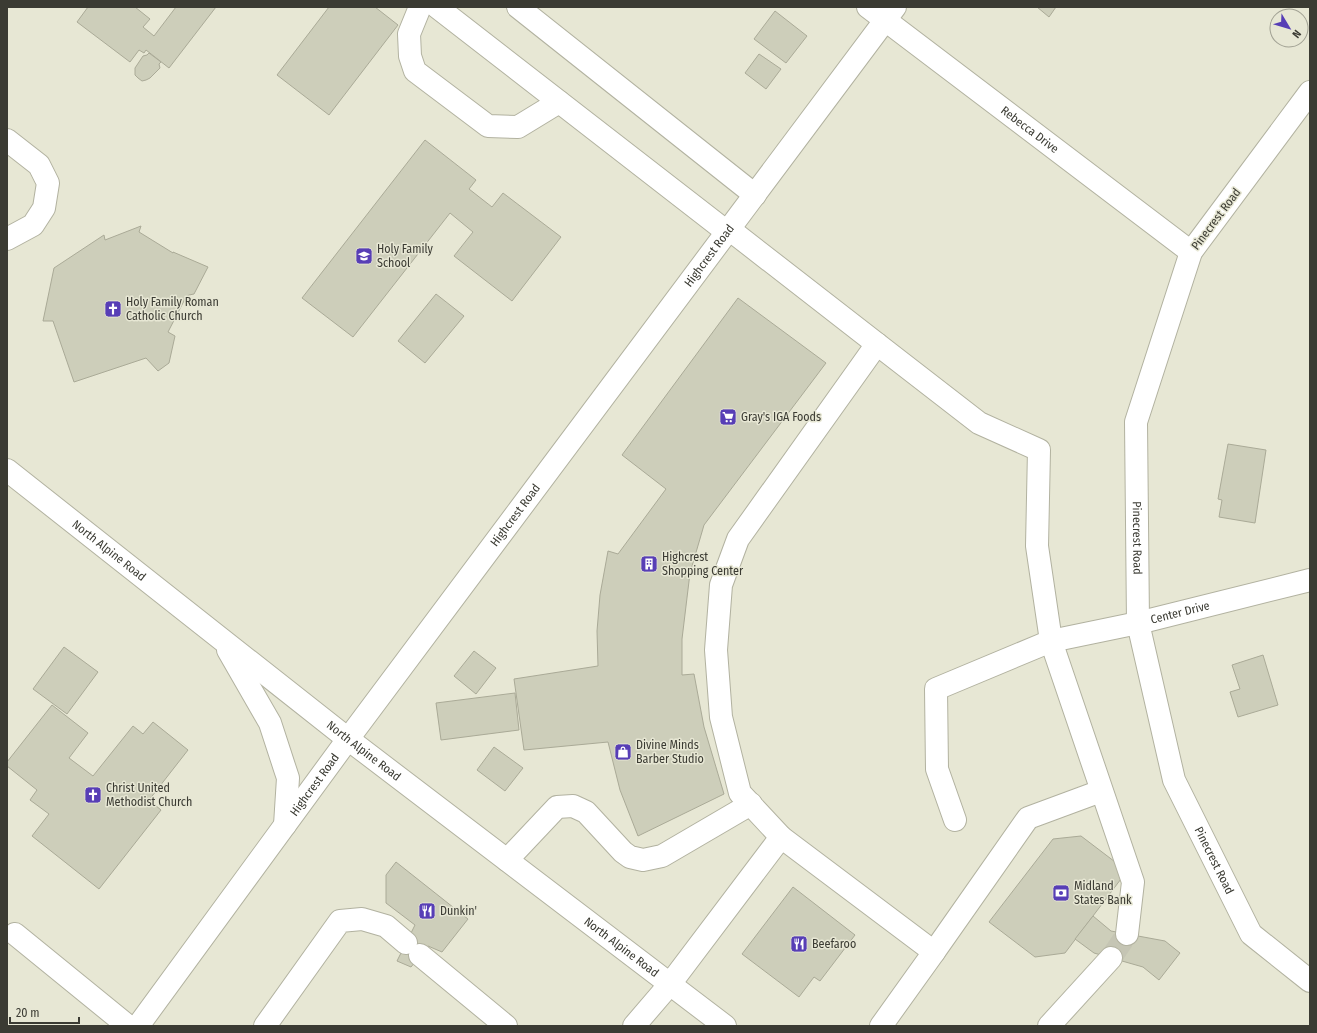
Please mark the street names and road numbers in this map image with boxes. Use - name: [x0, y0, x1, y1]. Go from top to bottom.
- street label: Rebecca Drive: [998, 103, 1061, 156]
- street label: Pinecrest Road: [1188, 186, 1244, 252]
- street label: Highcrest Road: [681, 222, 737, 290]
- street label: Highcrest Road: [487, 481, 543, 549]
- street label: Pinecrest Road: [1130, 501, 1145, 575]
- street label: North Alpine Road: [69, 517, 149, 584]
- street label: Center Drive: [1149, 598, 1211, 627]
- street label: North Alpine Road: [324, 718, 404, 784]
- street label: Highcrest Road: [287, 751, 342, 819]
- street label: Pinecrest Road: [1192, 824, 1237, 896]
- street label: North Alpine Road: [581, 914, 661, 980]

